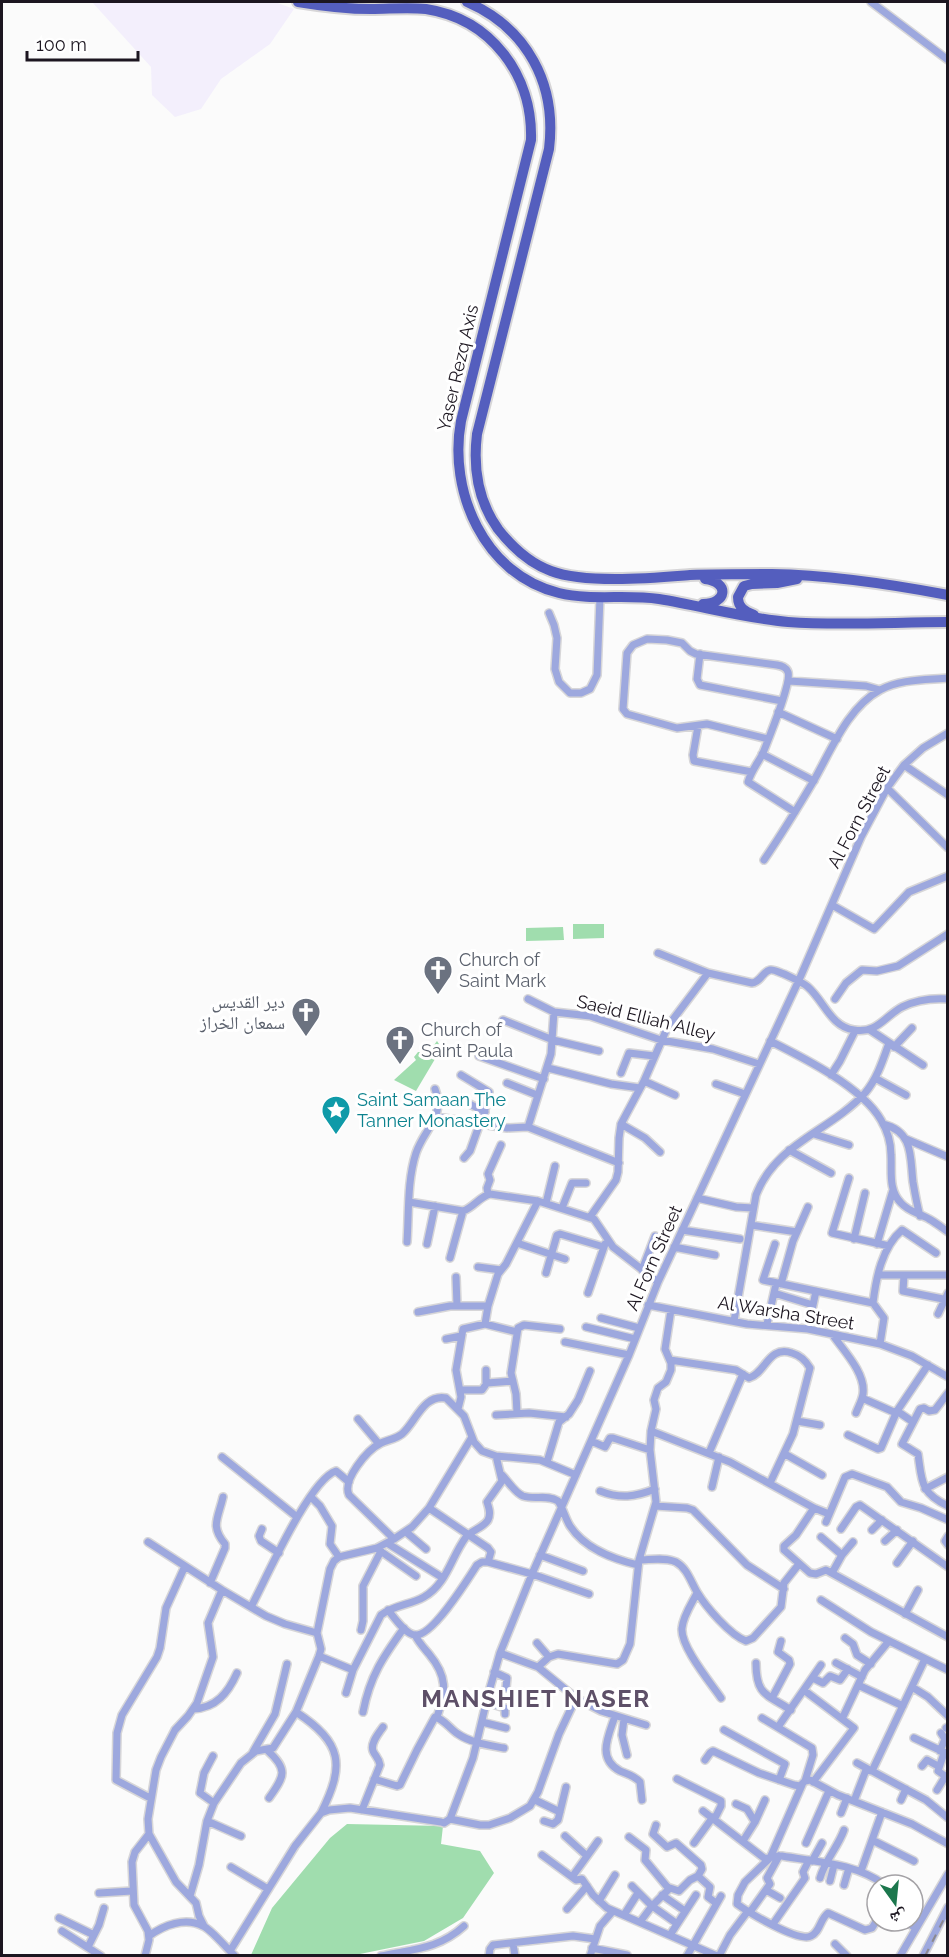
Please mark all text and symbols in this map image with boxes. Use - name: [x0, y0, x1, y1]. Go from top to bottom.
- scale bar: [27, 24, 138, 62]
- text: 100 m: [36, 34, 87, 55]
- street label: Yaser Rezq Axis: [433, 302, 482, 433]
- street label: Al Forn Street: [823, 762, 894, 872]
- place label: Church of Saint Mark: [459, 949, 547, 991]
- church icon: Church of Saint Mark: [422, 954, 454, 996]
- street label: Saeid Elliah Alley: [575, 990, 718, 1045]
- place label: دير القديس سمعان الخراز: [199, 991, 285, 1034]
- church icon: دير القديس سمعان الخراز: [290, 996, 322, 1038]
- place label: Church of Saint Paula: [421, 1019, 513, 1061]
- church icon: Church of Saint Paula: [384, 1024, 416, 1066]
- place label: Saint Samaan The Tanner Monastery: [357, 1089, 507, 1131]
- place icon: Saint Samaan The Tanner Monastery: [320, 1094, 352, 1136]
- street label: Al Forn Street: [621, 1202, 686, 1314]
- street label: Al Warsha Street: [716, 1291, 856, 1334]
- district label: MANSHIET NASER: [421, 1684, 651, 1713]
- north arrow: [865, 1873, 925, 1933]
- text: ش: [888, 1906, 909, 1928]

